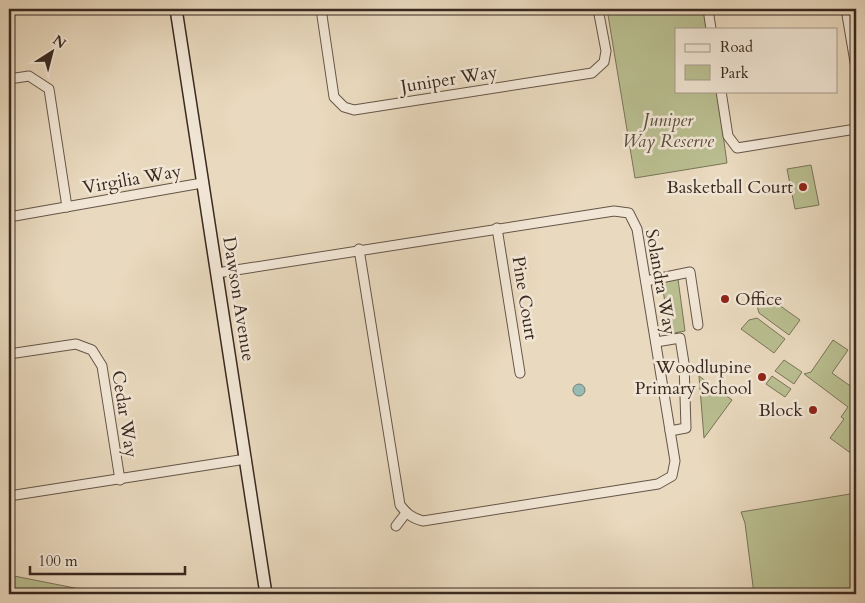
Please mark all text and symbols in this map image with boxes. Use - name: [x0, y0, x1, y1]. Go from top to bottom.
- north arrow: [28, 28, 78, 78]
- legend: [675, 28, 838, 92]
- text: N: [49, 31, 70, 53]
- text: Road: [720, 37, 753, 57]
- street label: Juniper Way: [396, 59, 500, 100]
- text: Park: [720, 63, 749, 83]
- park label: Juniper Way Reserve: [622, 108, 715, 154]
- street label: Virgilia Way: [81, 158, 184, 200]
- place label: Basketball Court: [666, 175, 793, 200]
- marker: Basketball Court: [797, 181, 809, 193]
- street label: Solandra Way: [639, 227, 682, 338]
- street label: Dawson Avenue: [216, 235, 261, 363]
- street label: Pine Court: [506, 254, 544, 342]
- place label: Office: [735, 287, 782, 312]
- marker: Office: [719, 293, 731, 305]
- place label: Woodlupine Primary School: [635, 355, 752, 401]
- street label: Cedar Way: [105, 369, 144, 460]
- marker: Woodlupine Primary School: [756, 371, 768, 383]
- place label: Block: [759, 398, 803, 423]
- marker: Block: [807, 404, 819, 416]
- scale bar: [30, 543, 185, 575]
- text: 100 m: [38, 551, 78, 571]

